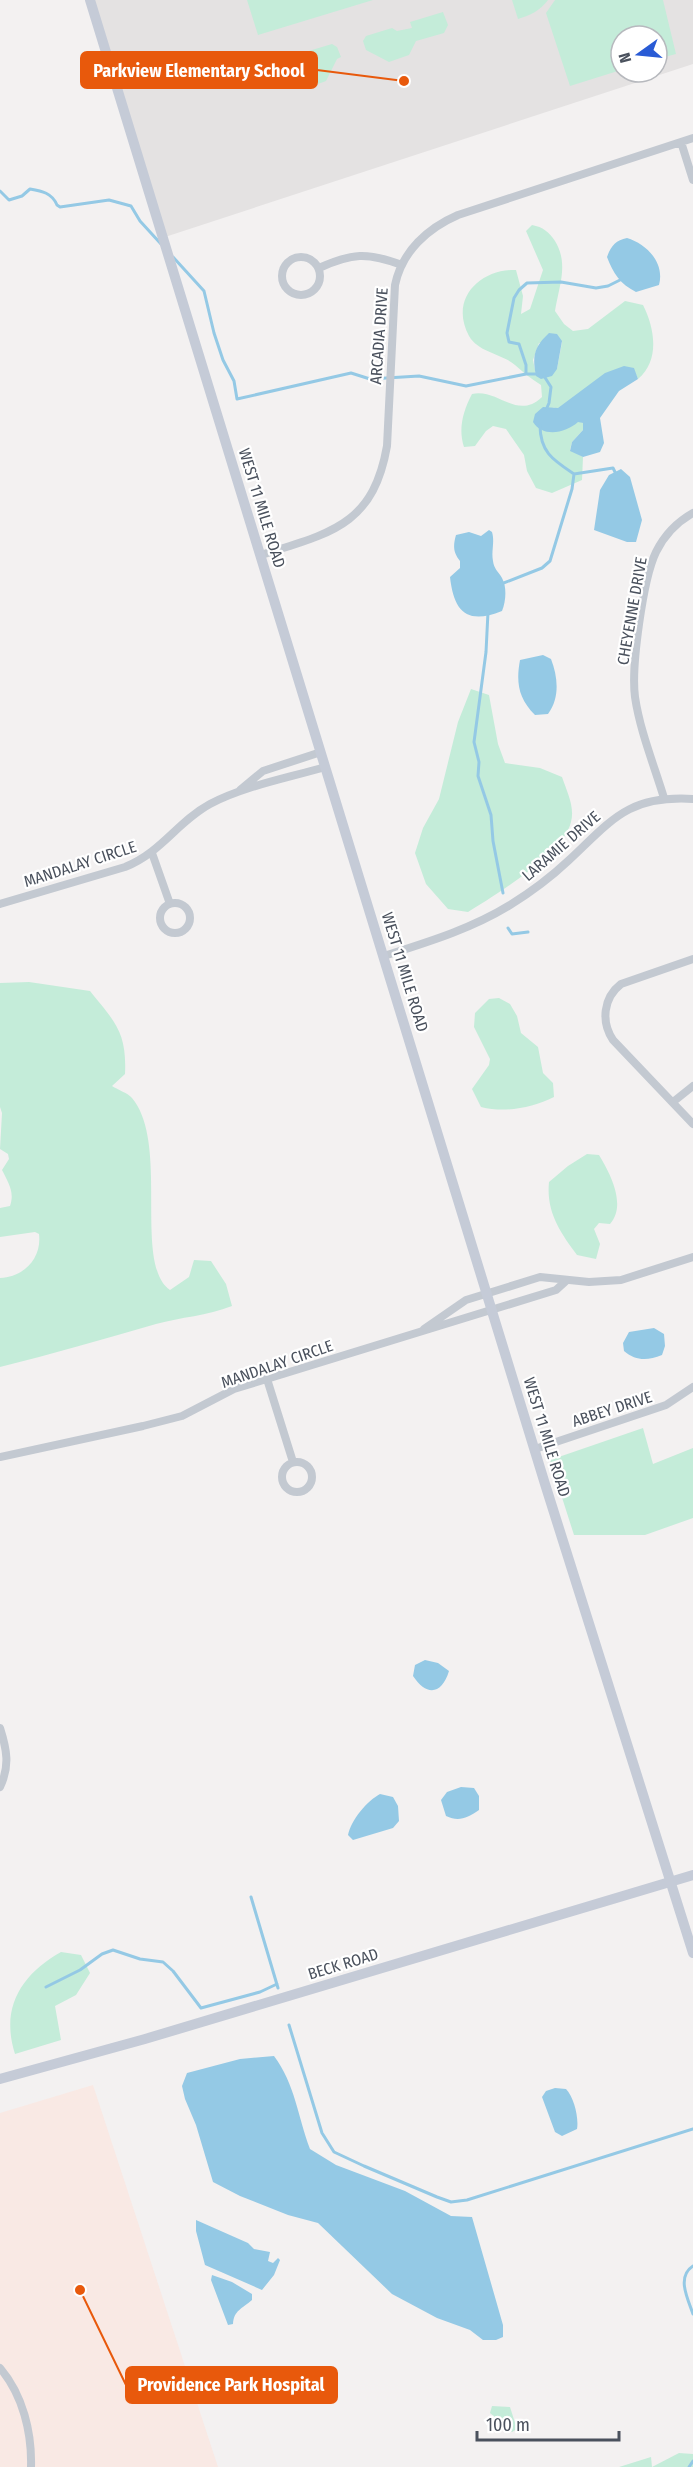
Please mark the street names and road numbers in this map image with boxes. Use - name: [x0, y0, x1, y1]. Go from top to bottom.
- street label: ARCADIA DRIVE: [366, 287, 392, 385]
- street label: WEST 11 MILE ROAD: [235, 446, 289, 570]
- street label: CHEYENNE DRIVE: [613, 556, 651, 666]
- street label: LARAMIE DRIVE: [518, 807, 604, 885]
- street label: MANDALAY CIRCLE: [21, 837, 139, 891]
- street label: WEST 11 MILE ROAD: [378, 910, 432, 1034]
- street label: MANDALAY CIRCLE: [219, 1336, 335, 1392]
- street label: WEST 11 MILE ROAD: [520, 1375, 574, 1499]
- street label: ABBEY DRIVE: [570, 1387, 654, 1431]
- street label: BECK ROAD: [306, 1944, 380, 1984]

